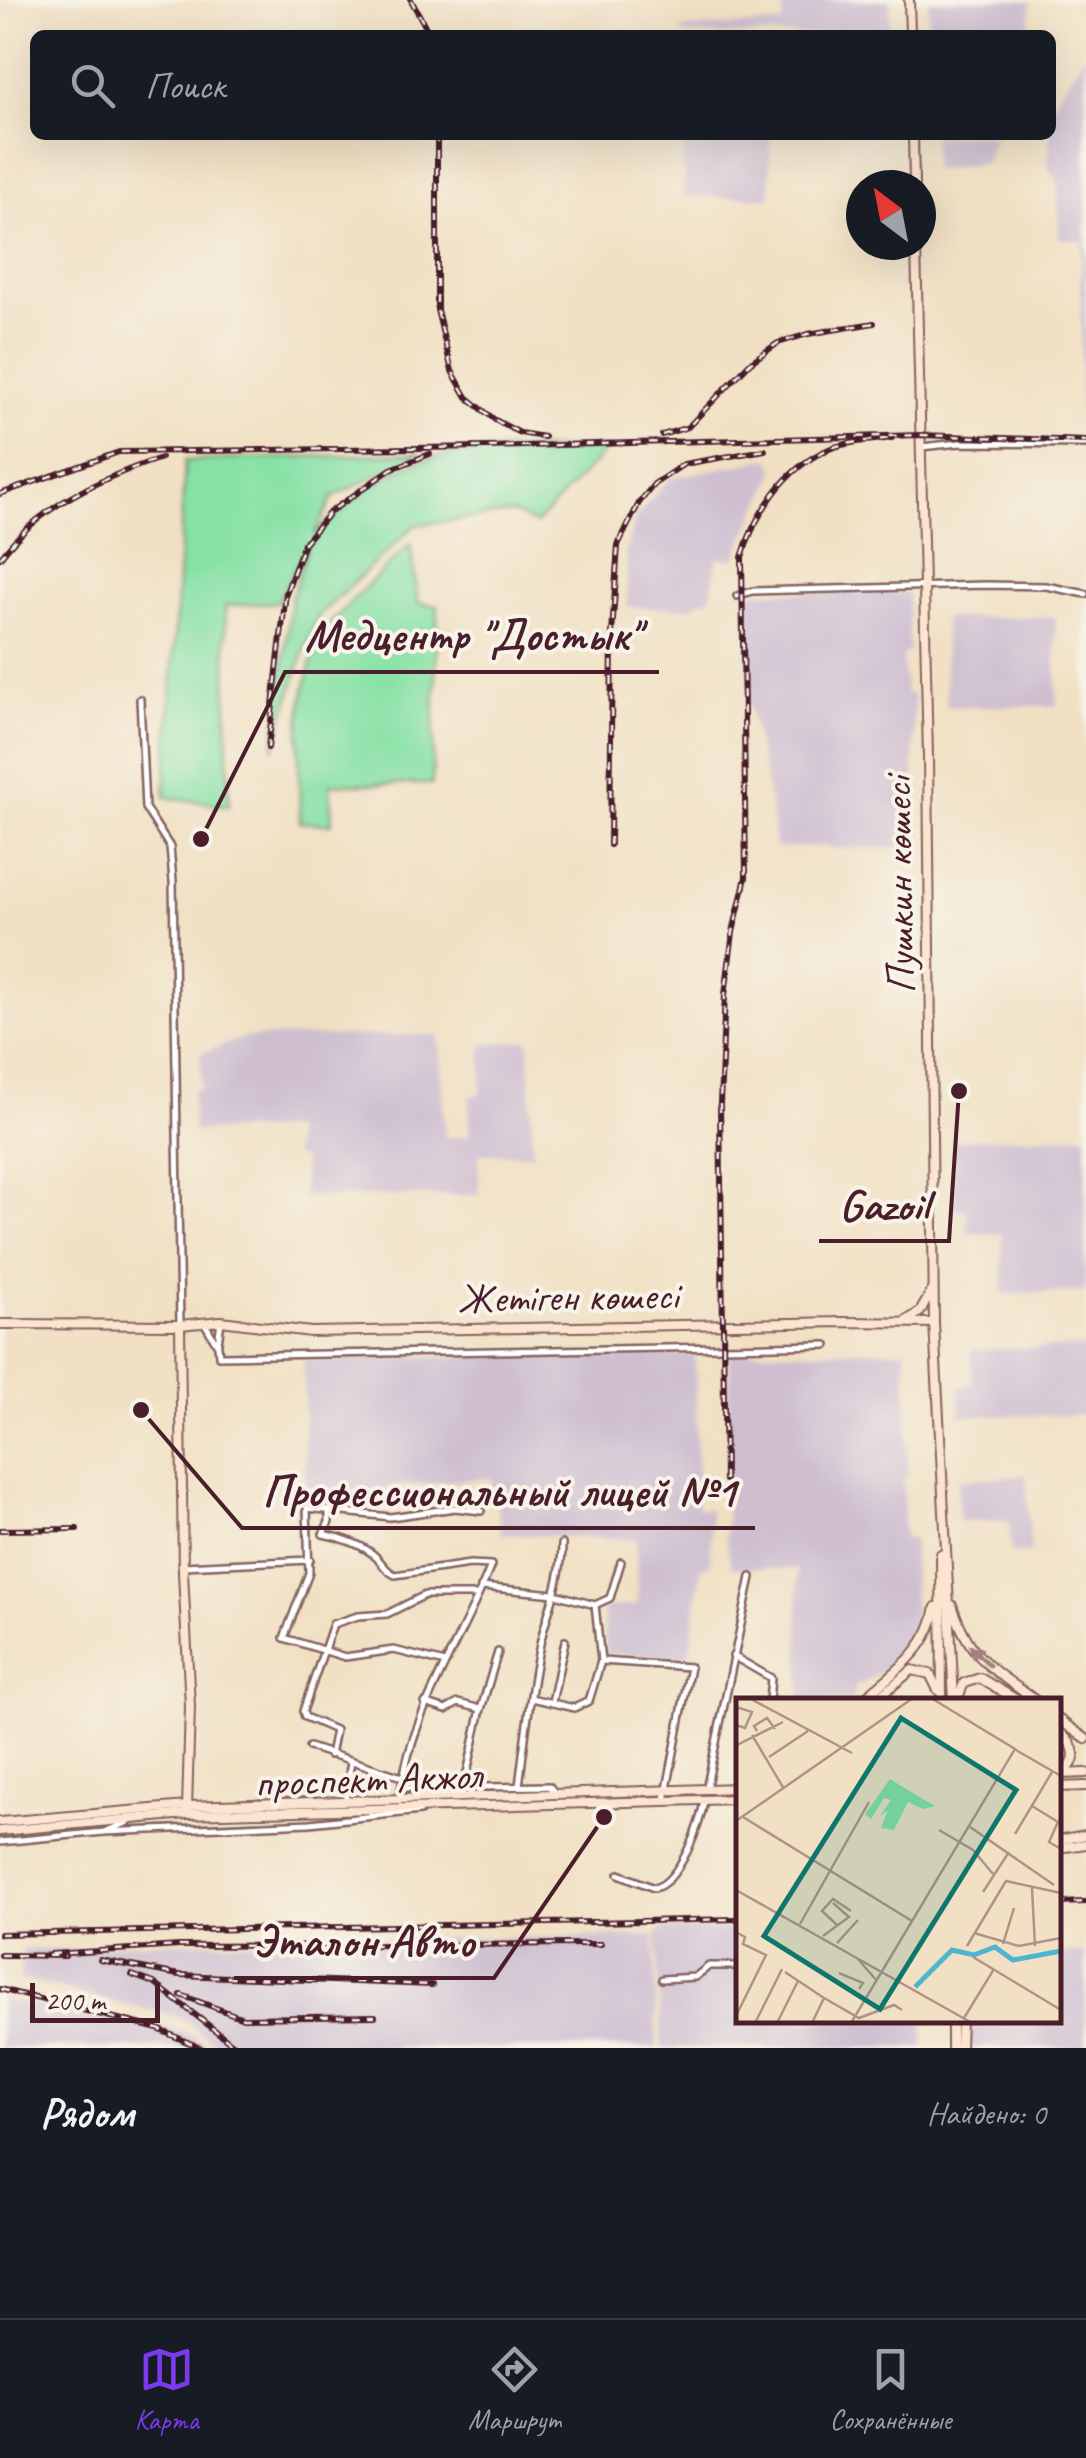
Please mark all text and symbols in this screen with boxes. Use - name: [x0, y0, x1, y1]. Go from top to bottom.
- search box: [30, 30, 1056, 140]
- icon: search: [65, 58, 120, 113]
- text: Поиск: [145, 62, 225, 109]
- north arrow: [846, 170, 936, 260]
- callout: Медцентр "Достык": [285, 597, 659, 672]
- text: Медцентр "Достык": [305, 607, 649, 664]
- street label: Пушкин көшесі: [871, 771, 927, 994]
- callout: Gazoil: [819, 1166, 949, 1241]
- text: Gazoil: [839, 1177, 937, 1234]
- street label: Жетіген көшесі: [457, 1268, 684, 1325]
- callout: Профессиональный лицей №1: [242, 1453, 755, 1528]
- text: Профессиональный лицей №1: [262, 1463, 740, 1520]
- one-way arrow: [969, 1645, 992, 1669]
- inset map: [736, 1698, 1061, 2023]
- street label: проспект Акжол: [254, 1748, 486, 1809]
- callout: Эталон Авто: [234, 1903, 494, 1978]
- text: Эталон Авто: [253, 1913, 477, 1970]
- scale bar: [30, 1978, 160, 2022]
- text: 200 m: [45, 1983, 105, 2018]
- text: Рядом: [40, 2087, 134, 2140]
- text: Найдено: 0: [927, 2093, 1046, 2134]
- tab: Карта: [135, 2342, 199, 2437]
- tab: Маршрут: [468, 2342, 560, 2437]
- tab: Сохранённые: [830, 2342, 951, 2437]

